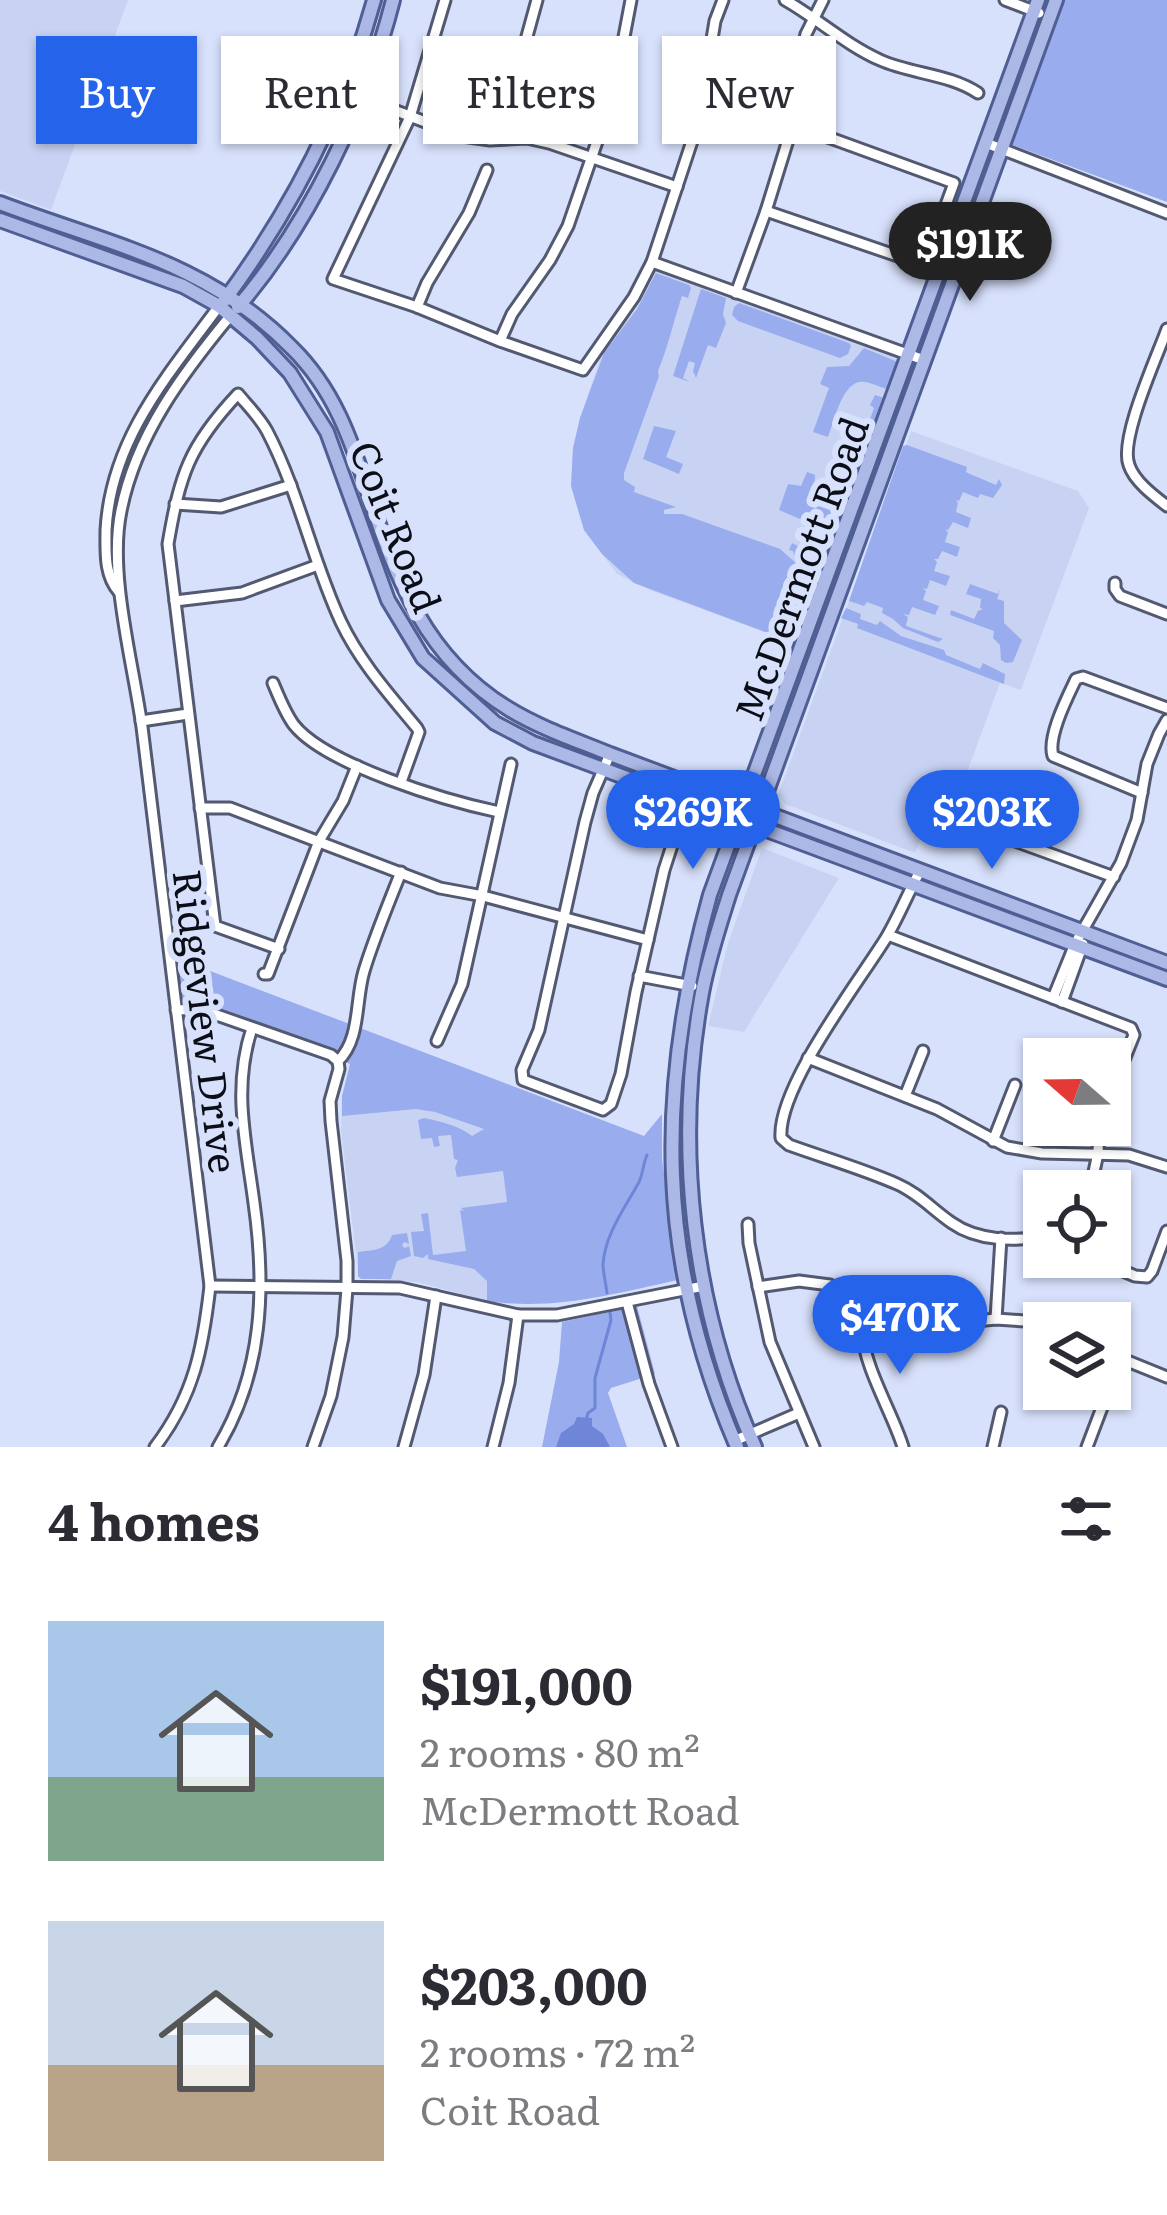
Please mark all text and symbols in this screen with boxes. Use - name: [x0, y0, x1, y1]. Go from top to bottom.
- chip: Buy: [36, 36, 197, 144]
- chip: Rent: [221, 36, 399, 144]
- chip: Filters: [423, 36, 638, 144]
- chip: New: [662, 36, 836, 144]
- pin: $191K: [886, 202, 1054, 304]
- text: $191K: [916, 212, 1024, 270]
- street label: McDermott Road: [717, 408, 881, 728]
- street label: Coit Road: [337, 432, 459, 620]
- pin: $269K: [609, 770, 777, 872]
- pin: $203K: [908, 770, 1076, 872]
- text: $269K: [633, 780, 753, 838]
- text: $203K: [932, 780, 1052, 838]
- street label: Ridgeview Drive: [161, 866, 255, 1176]
- north arrow: [1023, 1038, 1131, 1146]
- map controls: [1023, 1038, 1131, 1410]
- button: locate: [1023, 1170, 1131, 1278]
- pin: $470K: [816, 1275, 984, 1377]
- text: $470K: [839, 1285, 961, 1343]
- button: layers: [1023, 1302, 1131, 1410]
- text: 4 homes: [48, 1481, 260, 1557]
- icon: filters: [1053, 1486, 1119, 1552]
- text: $191,000: [420, 1645, 633, 1721]
- icon: home: [144, 1669, 288, 1813]
- text: 2 rooms · 80 m²: [420, 1721, 700, 1779]
- text: McDermott Road: [420, 1779, 740, 1837]
- text: $203,000: [420, 1945, 648, 2021]
- icon: home: [144, 1969, 288, 2113]
- text: 2 rooms · 72 m²: [420, 2021, 695, 2079]
- text: Coit Road: [420, 2079, 600, 2137]

